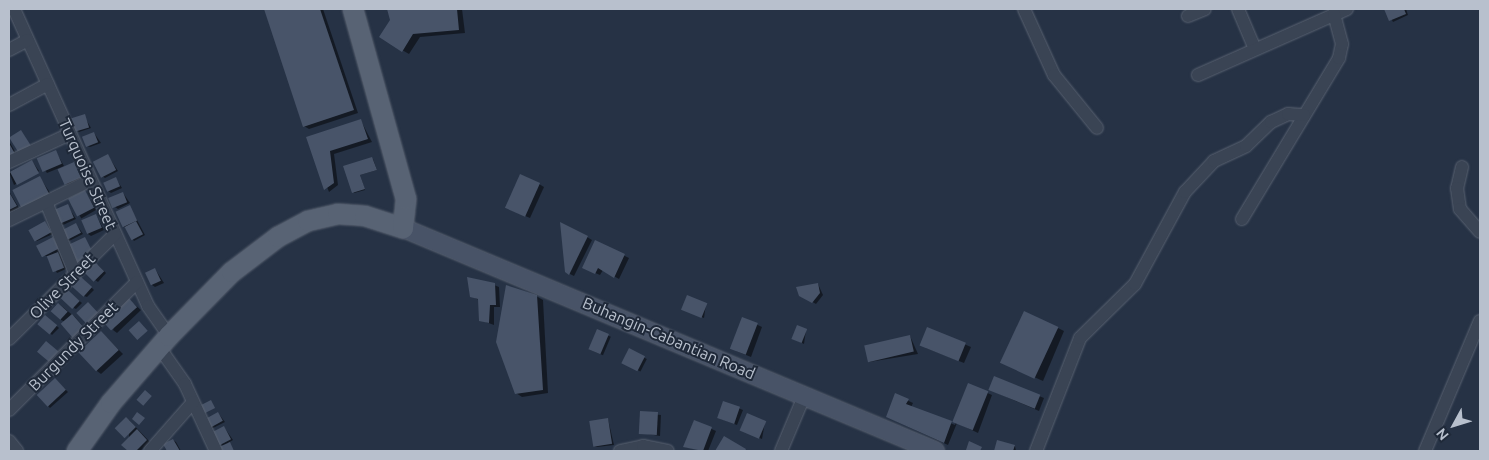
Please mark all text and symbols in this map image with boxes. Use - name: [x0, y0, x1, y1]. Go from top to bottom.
- street label: Turquoise Street: [55, 116, 121, 232]
- street label: Olive Street: [25, 249, 99, 323]
- street label: Buhangin-Cabantian Road: [580, 293, 758, 383]
- street label: Burgundy Street: [24, 297, 122, 395]
- north arrow: [1429, 400, 1479, 450]
- text: N: [1433, 425, 1452, 444]

